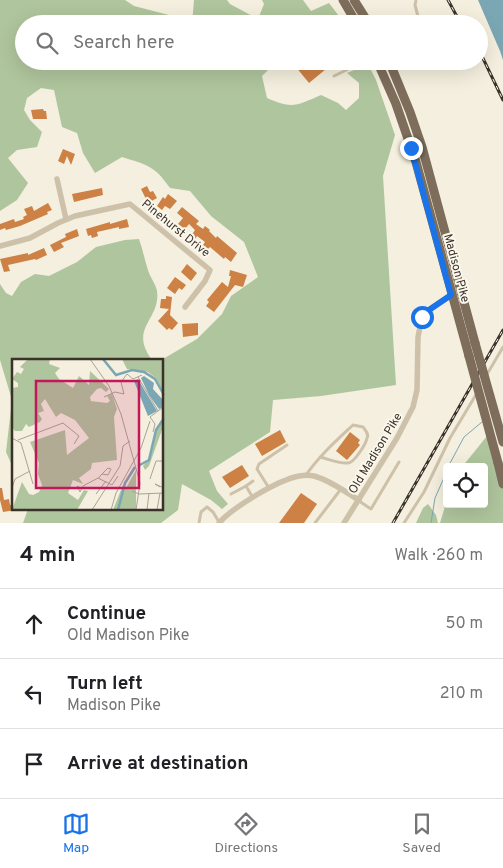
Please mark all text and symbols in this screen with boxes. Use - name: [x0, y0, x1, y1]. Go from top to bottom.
- search box: [15, 15, 488, 70]
- icon: search: [33, 29, 61, 57]
- text: Search here: [73, 31, 175, 55]
- route end: [400, 137, 423, 160]
- street label: Pinehurst Drive: [138, 196, 213, 261]
- street label: Madison Pike: [439, 232, 473, 304]
- route start: [411, 306, 434, 329]
- inset map: [12, 359, 164, 510]
- street label: Old Madison Pike: [345, 410, 406, 497]
- map controls: [443, 463, 488, 508]
- button: locate: [443, 463, 488, 508]
- text: 4 min: [20, 542, 76, 569]
- text: Walk · 260 m: [394, 546, 483, 566]
- text: Continue: [67, 602, 146, 626]
- icon: ahead: [20, 610, 48, 638]
- text: 50 m: [446, 614, 483, 634]
- text: Old Madison Pike: [67, 626, 189, 646]
- text: Turn left: [67, 672, 143, 696]
- icon: left: [20, 680, 48, 708]
- text: 210 m: [440, 684, 483, 704]
- text: Madison Pike: [67, 696, 161, 716]
- icon: arrive: [20, 750, 48, 778]
- text: Arrive at destination: [67, 752, 248, 776]
- tab: Map: [62, 810, 90, 857]
- tab: Directions: [214, 810, 278, 857]
- tab: Saved: [402, 810, 441, 857]

